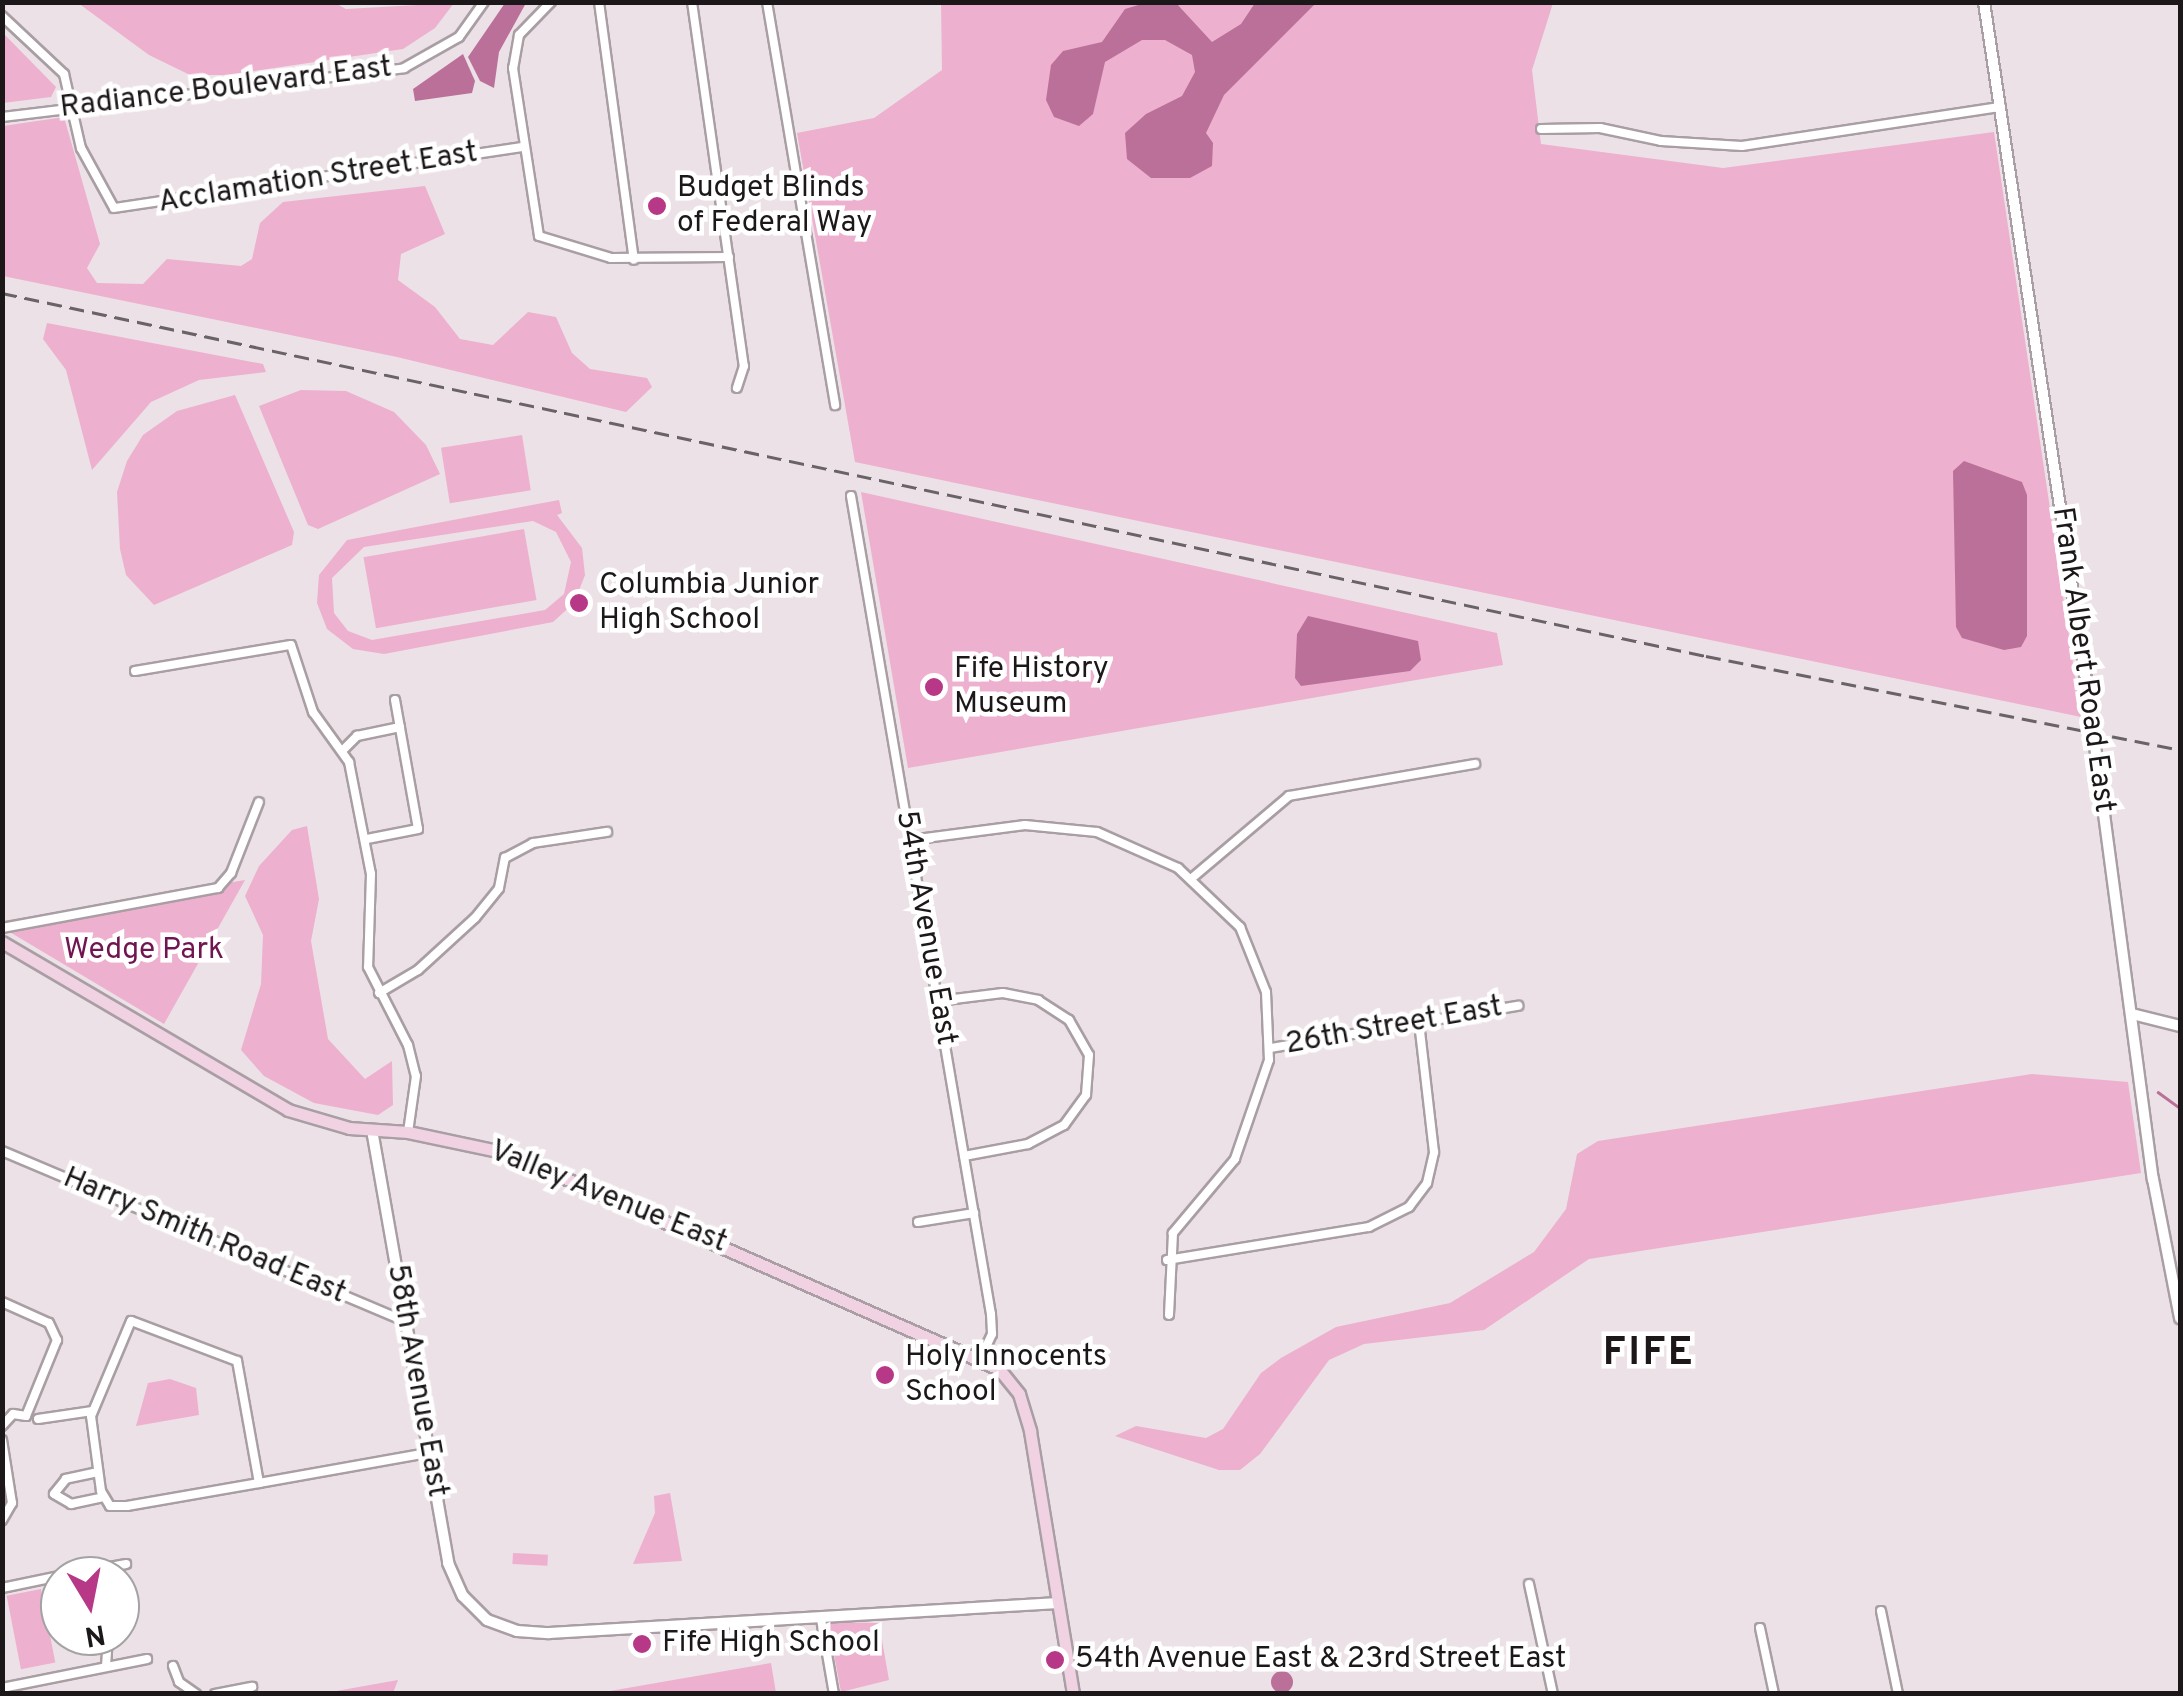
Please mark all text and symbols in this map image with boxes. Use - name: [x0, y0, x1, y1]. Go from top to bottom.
- street label: Radiance Boulevard East: [58, 51, 394, 127]
- street label: Acclamation Street East: [156, 136, 480, 222]
- place label: Budget Blinds of Federal Way: [677, 171, 873, 242]
- marker: Budget Blinds of Federal Way: [646, 195, 668, 217]
- street label: Frank Albert Road East: [2043, 504, 2121, 816]
- place label: Columbia Junior High School: [599, 568, 819, 638]
- marker: Columbia Junior High School: [568, 592, 590, 614]
- place label: Fife History Museum: [954, 652, 1109, 722]
- marker: Fife History Museum: [923, 676, 945, 698]
- street label: 54th Avenue East: [887, 807, 963, 1049]
- park label: Wedge Park: [64, 933, 224, 969]
- street label: 26th Street East: [1283, 990, 1505, 1064]
- street label: Valley Avenue East: [484, 1134, 732, 1262]
- street label: Harry Smith Road East: [57, 1161, 351, 1313]
- street label: 58th Avenue East: [378, 1261, 454, 1501]
- district label: FIFE: [1603, 1330, 1695, 1378]
- place label: Holy Innocents School: [905, 1340, 1107, 1410]
- marker: Holy Innocents School: [874, 1364, 896, 1386]
- north arrow: [40, 1556, 140, 1656]
- text: N: [82, 1614, 108, 1653]
- place label: Fife High School: [662, 1626, 880, 1662]
- marker: Fife High School: [631, 1633, 653, 1655]
- place label: 54th Avenue East & 23rd Street East: [1075, 1642, 1568, 1678]
- marker: 54th Avenue East & 23rd Street East: [1044, 1649, 1066, 1671]

